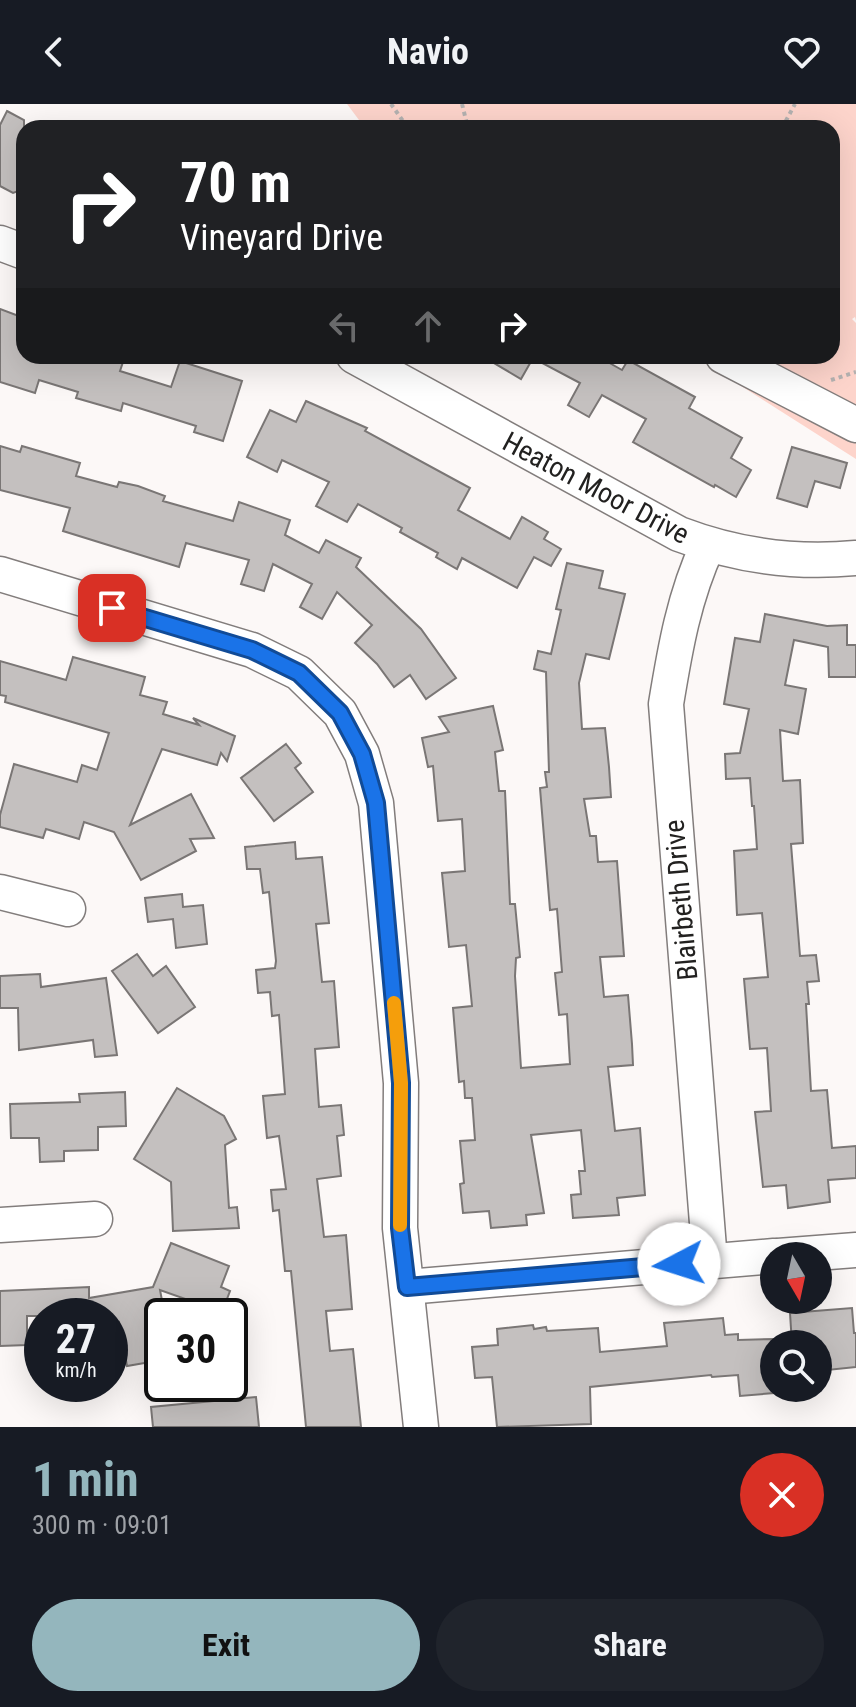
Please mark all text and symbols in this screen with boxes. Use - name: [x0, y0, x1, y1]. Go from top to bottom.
- icon: back: [32, 30, 76, 74]
- icon: heart: [780, 30, 824, 74]
- text: Navio: [387, 31, 469, 73]
- text: 70 m: [180, 150, 291, 216]
- icon: right: [48, 152, 152, 256]
- text: Vineyard Drive: [180, 217, 383, 259]
- icon: left: [322, 304, 366, 348]
- icon: ahead: [406, 304, 450, 348]
- icon: right: [490, 304, 534, 348]
- street label: Heaton Moor Drive: [497, 425, 695, 551]
- pin: [78, 574, 146, 642]
- icon: arrive: [90, 586, 134, 630]
- street label: Blairbeth Drive: [658, 818, 704, 982]
- position arrow: [637, 1222, 721, 1306]
- north arrow: [760, 1242, 832, 1314]
- map controls: [760, 1242, 832, 1402]
- speed limit sign: 30: [144, 1298, 248, 1402]
- text: 27: [56, 1316, 96, 1363]
- button: search: [760, 1330, 832, 1402]
- text: km/h: [55, 1358, 97, 1382]
- text: 1 min: [32, 1451, 139, 1508]
- button: close: [740, 1453, 824, 1537]
- text: 300 m · 09:01: [32, 1510, 172, 1540]
- button: Exit: [32, 1599, 420, 1691]
- button: Share: [436, 1599, 824, 1691]

